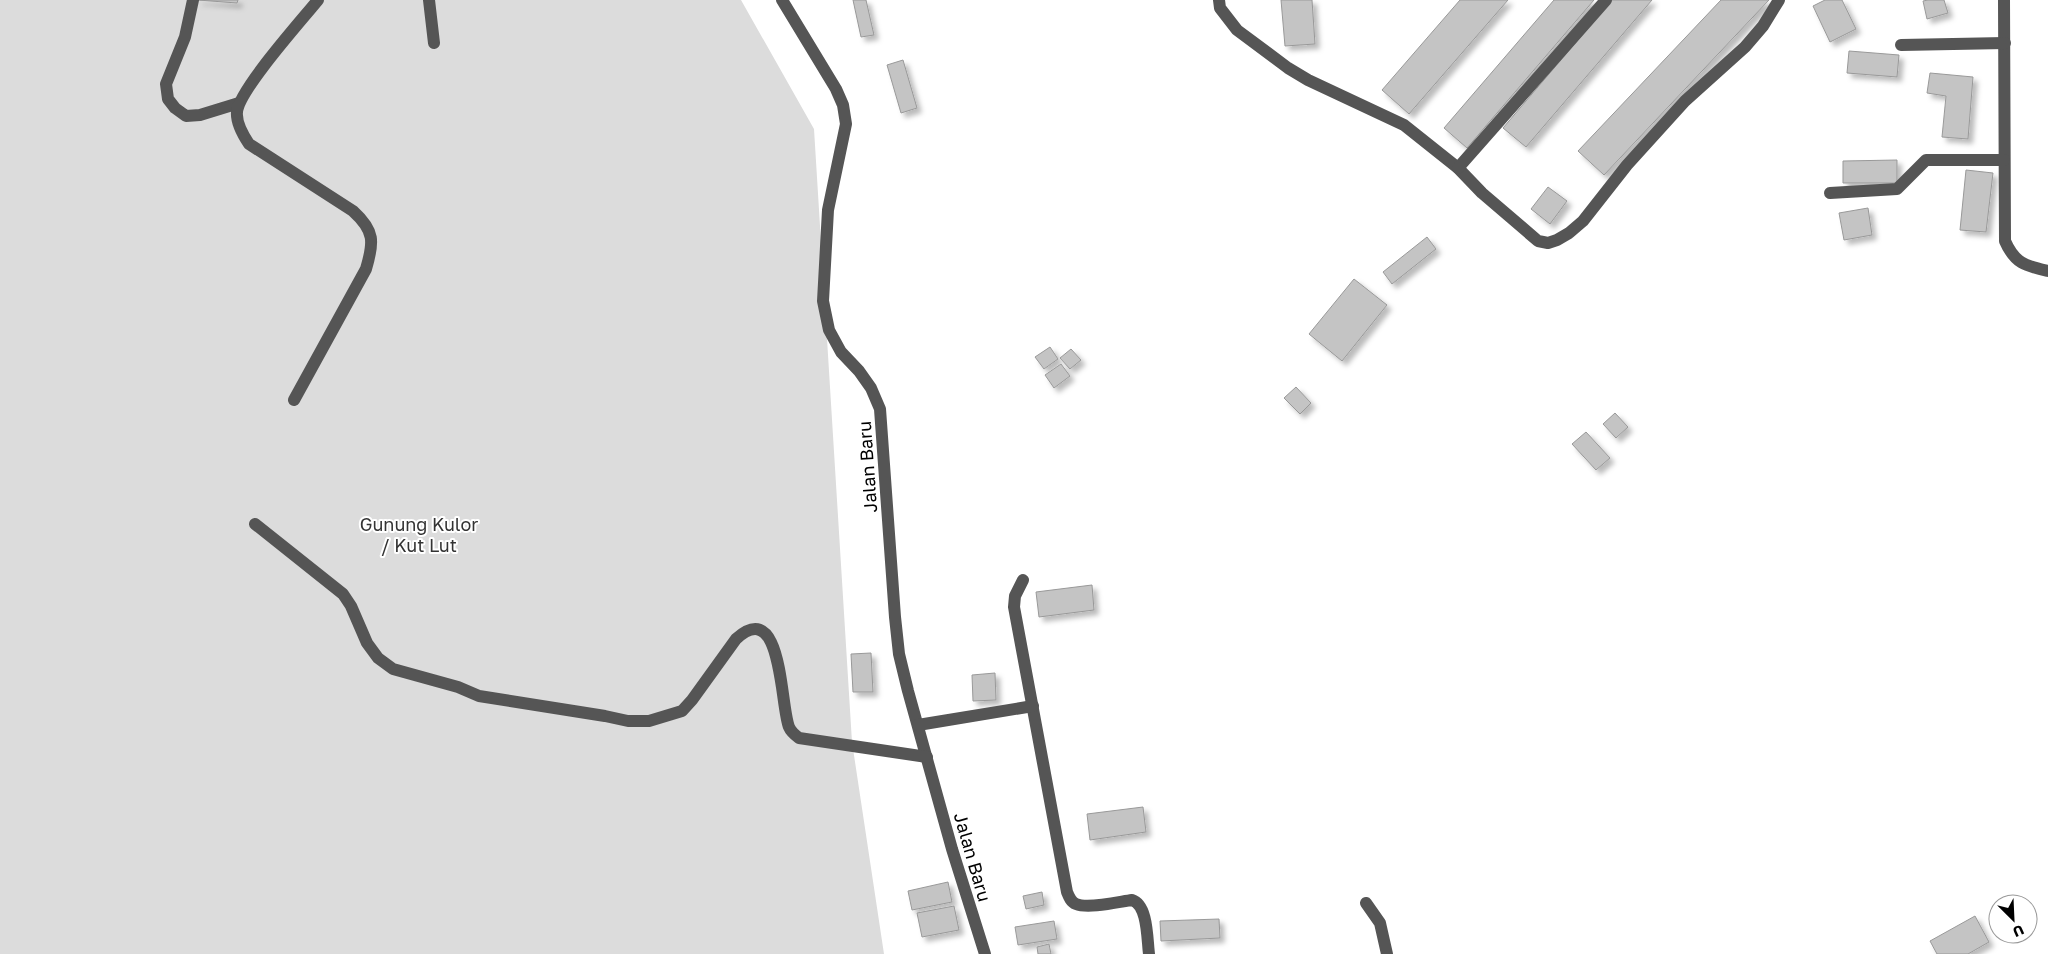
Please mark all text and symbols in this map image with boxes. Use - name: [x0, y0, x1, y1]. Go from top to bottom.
- street label: Jalan Baru: [853, 420, 881, 514]
- park label: Gunung Kulor / Kut Lut: [360, 513, 478, 556]
- street label: Jalan Baru: [950, 810, 996, 904]
- north arrow: [1988, 894, 2038, 944]
- text: U: [2010, 921, 2027, 941]

